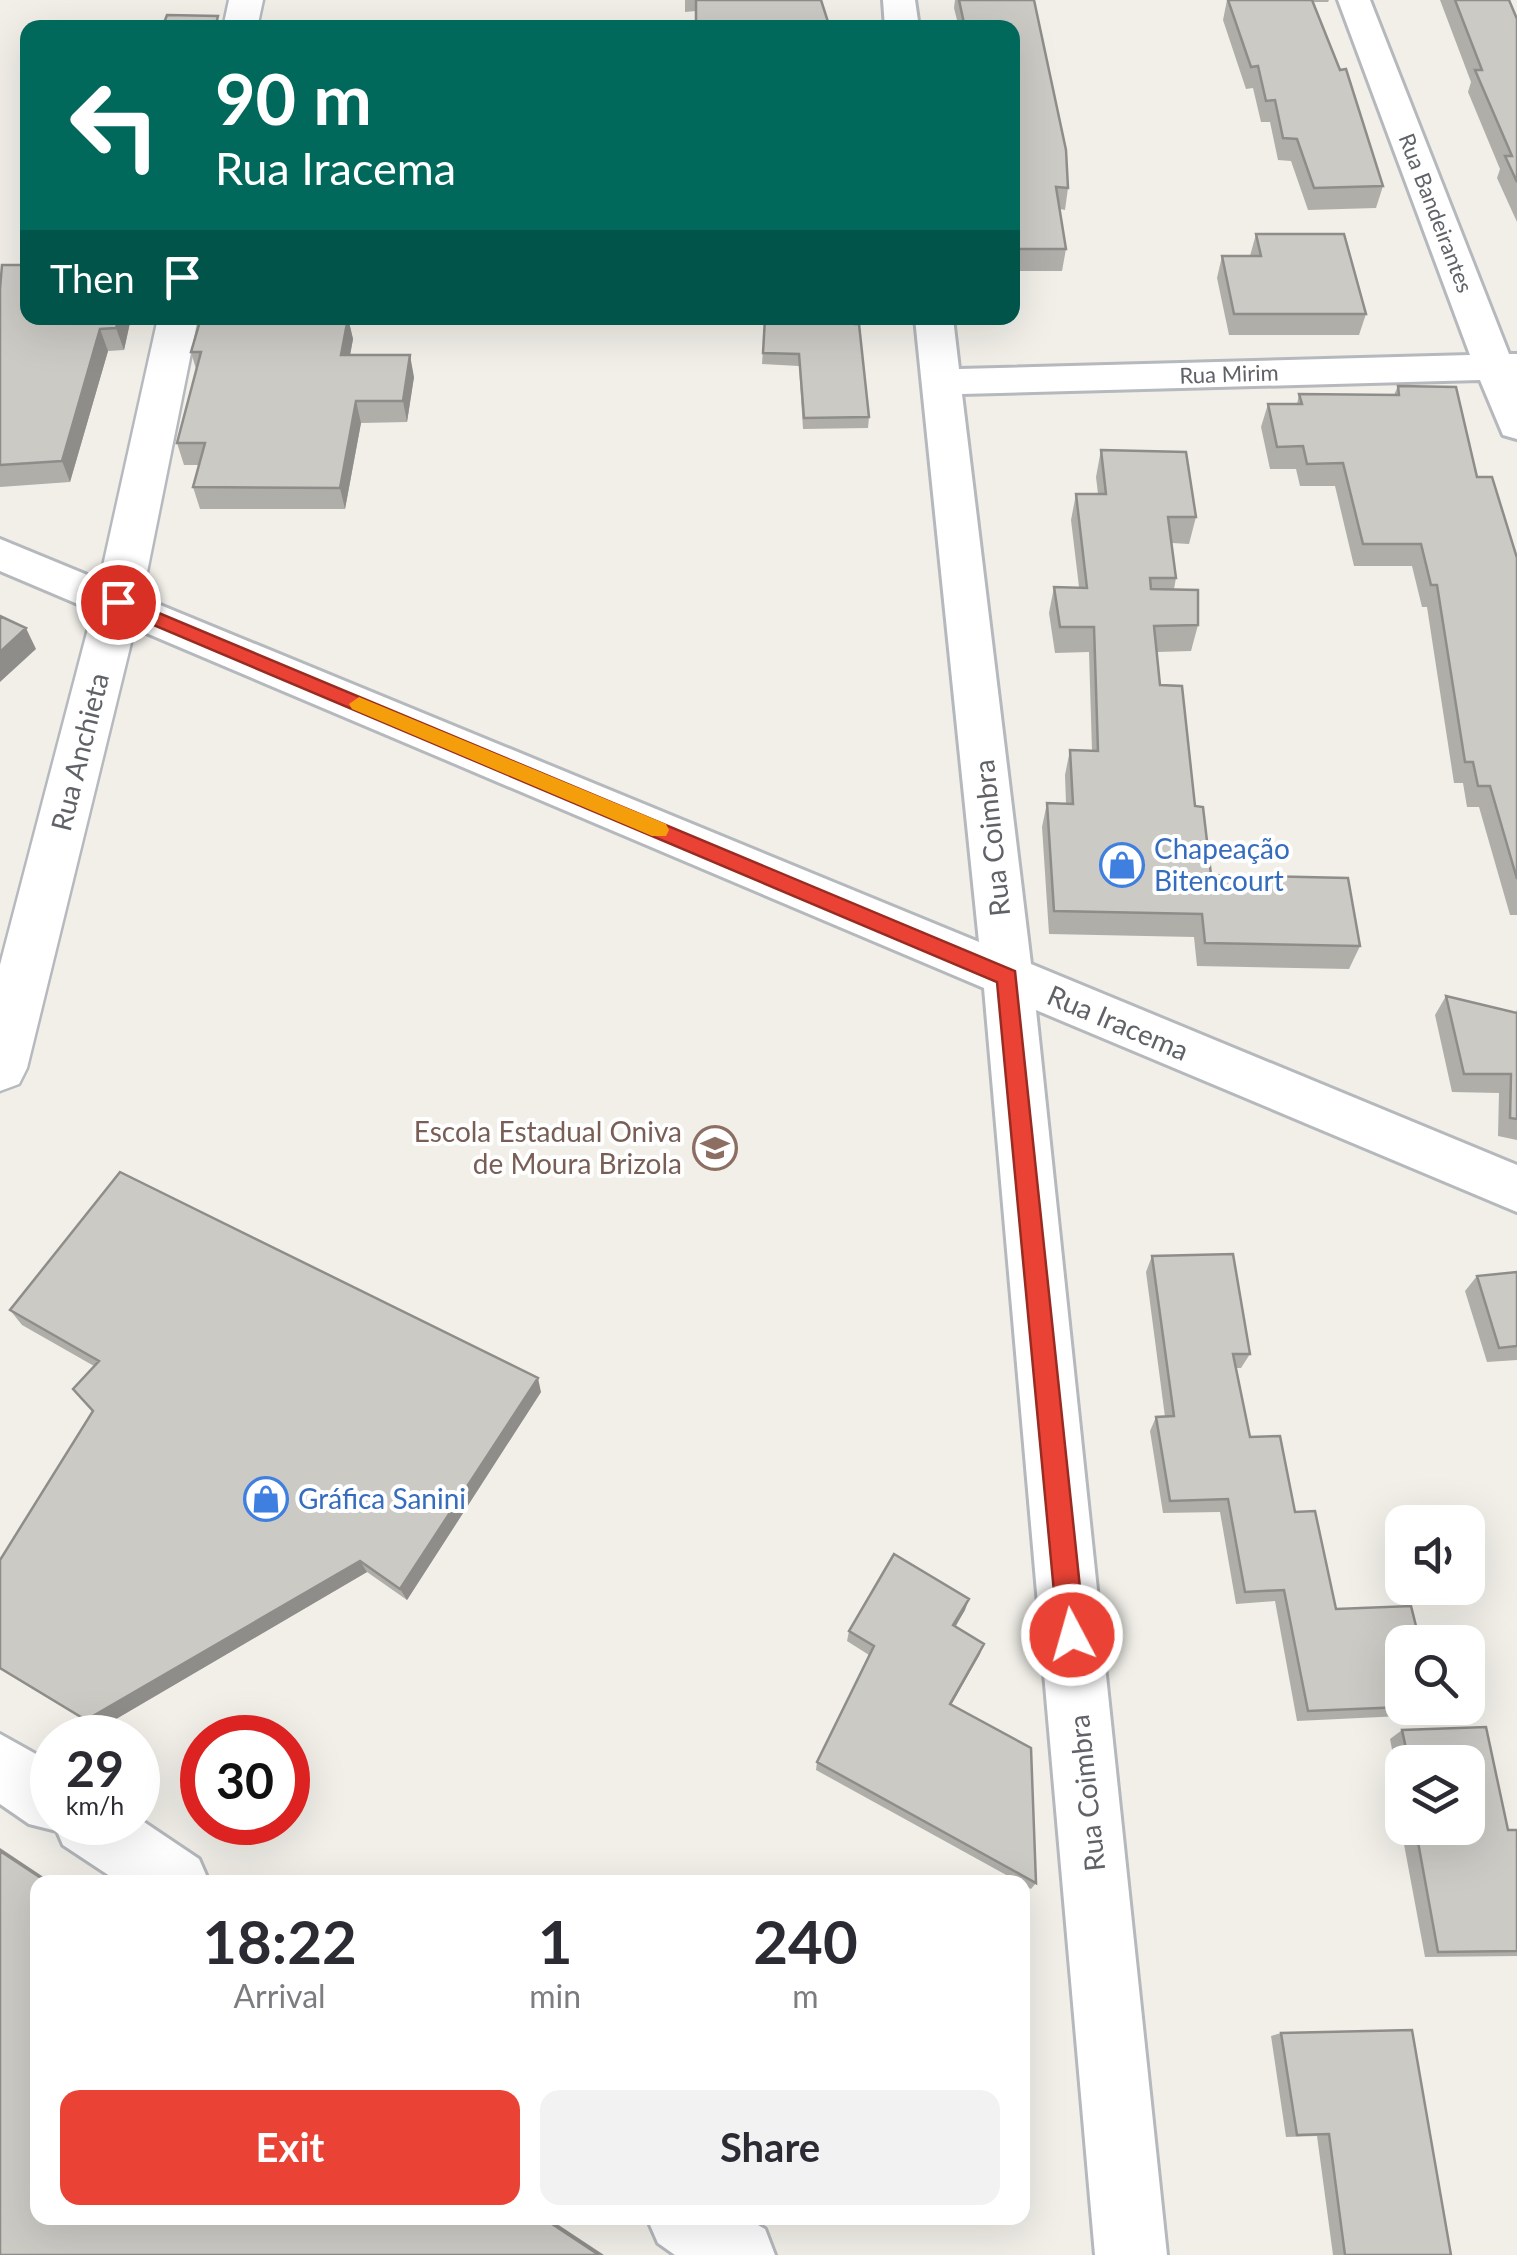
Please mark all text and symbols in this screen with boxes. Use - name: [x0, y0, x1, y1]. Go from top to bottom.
- text: 90 m: [215, 56, 372, 140]
- icon: left: [50, 60, 180, 190]
- street label: Rua Bandeirantes: [1394, 129, 1479, 296]
- text: Rua Iracema: [215, 141, 456, 195]
- icon: arrive: [155, 250, 210, 305]
- text: Then: [50, 255, 135, 301]
- street label: Rua Mirim: [1179, 358, 1279, 389]
- pin: [76, 560, 161, 645]
- icon: arrive: [91, 575, 146, 630]
- street label: Rua Anchieta: [43, 669, 115, 834]
- street label: Rua Coimbra: [966, 758, 1016, 918]
- place label: Chapeação Bitencourt: [1154, 831, 1290, 897]
- shop icon: Chapeação Bitencourt: [1099, 842, 1145, 888]
- street label: Rua Iracema: [1043, 977, 1194, 1067]
- place label: Escola Estadual Oniva de Moura Brizola: [414, 1114, 682, 1180]
- school or university icon: Escola Estadual Oniva de Moura Brizola: [692, 1125, 738, 1171]
- shop icon: Gráfica Sanini: [243, 1476, 289, 1522]
- place label: Gráfica Sanini: [298, 1481, 466, 1515]
- map controls: [1385, 1505, 1485, 1845]
- button: sound: [1385, 1505, 1485, 1605]
- position arrow: [1020, 1583, 1124, 1687]
- button: search: [1385, 1625, 1485, 1725]
- street label: Rua Coimbra: [1061, 1713, 1111, 1873]
- speed limit sign: 30: [180, 1715, 310, 1845]
- text: 29: [66, 1738, 124, 1798]
- button: layers: [1385, 1745, 1485, 1845]
- text: km/h: [66, 1790, 124, 1820]
- text: 18:22: [202, 1905, 357, 1977]
- text: 1: [538, 1905, 573, 1977]
- text: 240: [753, 1905, 858, 1977]
- text: Arrival: [233, 1976, 326, 2015]
- text: min: [529, 1976, 581, 2015]
- text: m: [792, 1976, 819, 2015]
- button: Exit: [60, 2090, 520, 2205]
- button: Share: [540, 2090, 1000, 2205]

